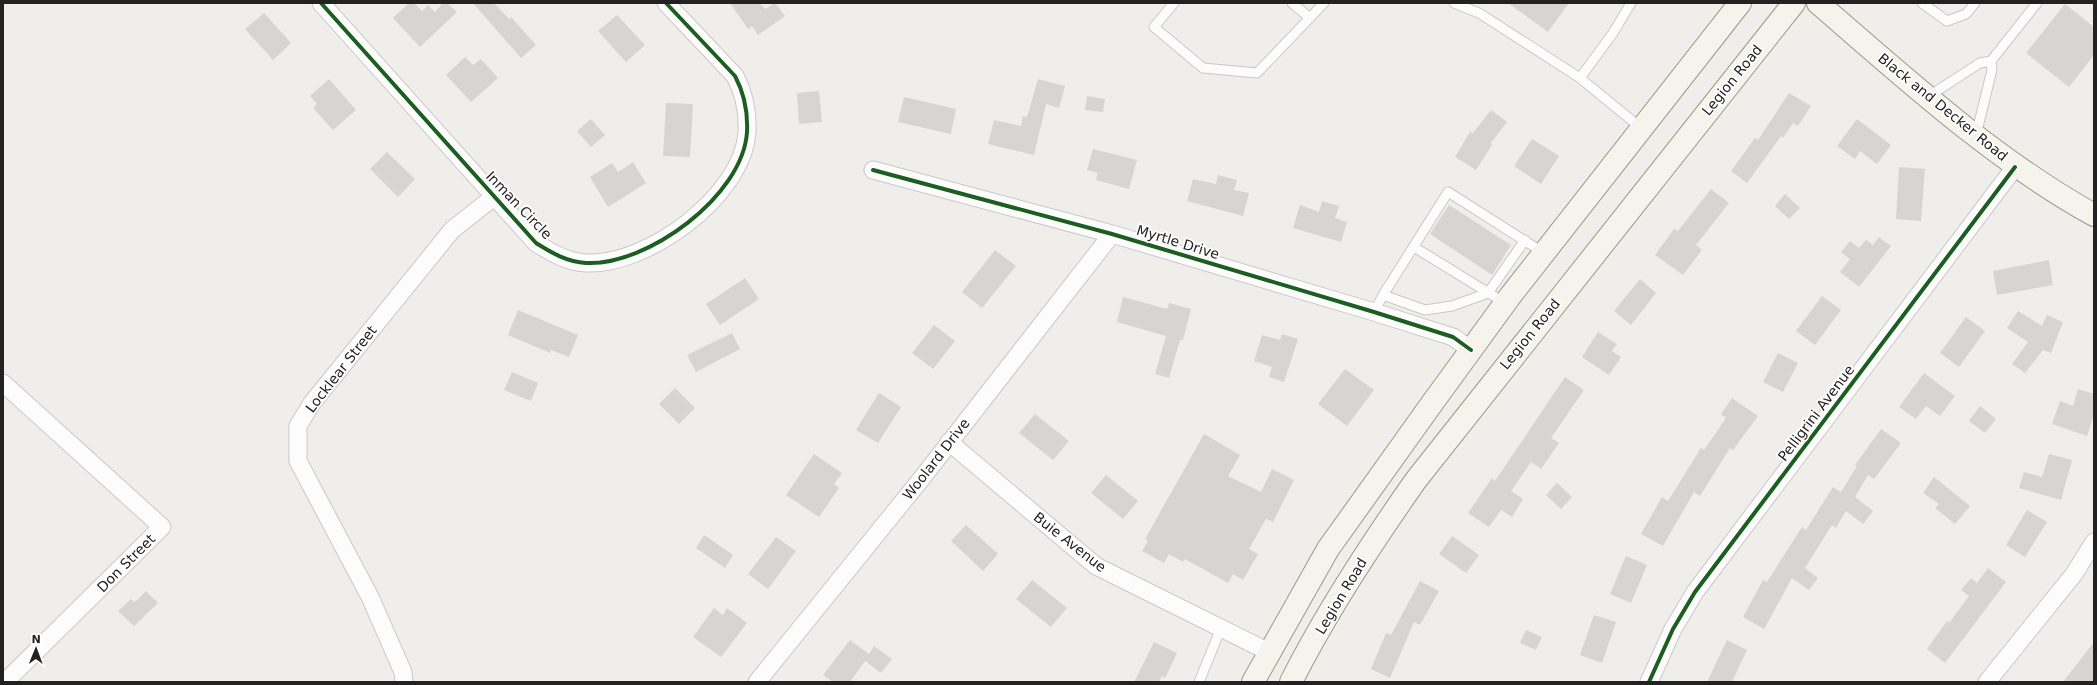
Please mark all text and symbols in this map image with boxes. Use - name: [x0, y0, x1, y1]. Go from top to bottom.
- street label: Legion Road: [1699, 42, 1765, 118]
- street label: Black and Decker Road: [1875, 50, 2011, 164]
- street label: Inman Circle: [483, 168, 555, 242]
- street label: Myrtle Drive: [1135, 222, 1221, 262]
- street label: Legion Road: [1497, 296, 1563, 372]
- street label: Locklear Street: [302, 322, 380, 416]
- street label: Pelligrini Avenue: [1775, 362, 1857, 464]
- street label: Woolard Drive: [899, 415, 973, 503]
- street label: Buie Avenue: [1031, 509, 1109, 575]
- street label: Don Street: [94, 530, 159, 595]
- street label: Legion Road: [1312, 555, 1370, 637]
- north arrow: [16, 629, 56, 669]
- text: N: [31, 633, 41, 646]

